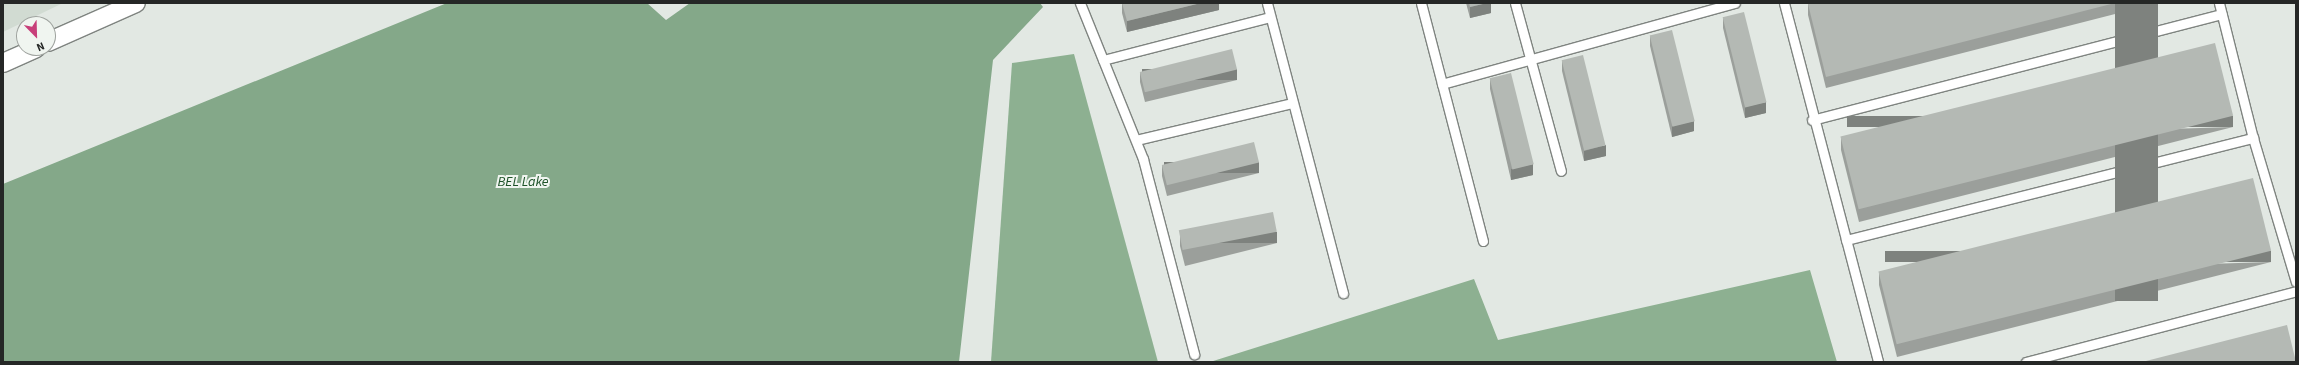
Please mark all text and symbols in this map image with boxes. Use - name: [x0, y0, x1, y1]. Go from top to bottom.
- north arrow: [16, 16, 56, 56]
- text: N: [34, 38, 47, 55]
- water label: BEL Lake: [497, 174, 549, 190]

